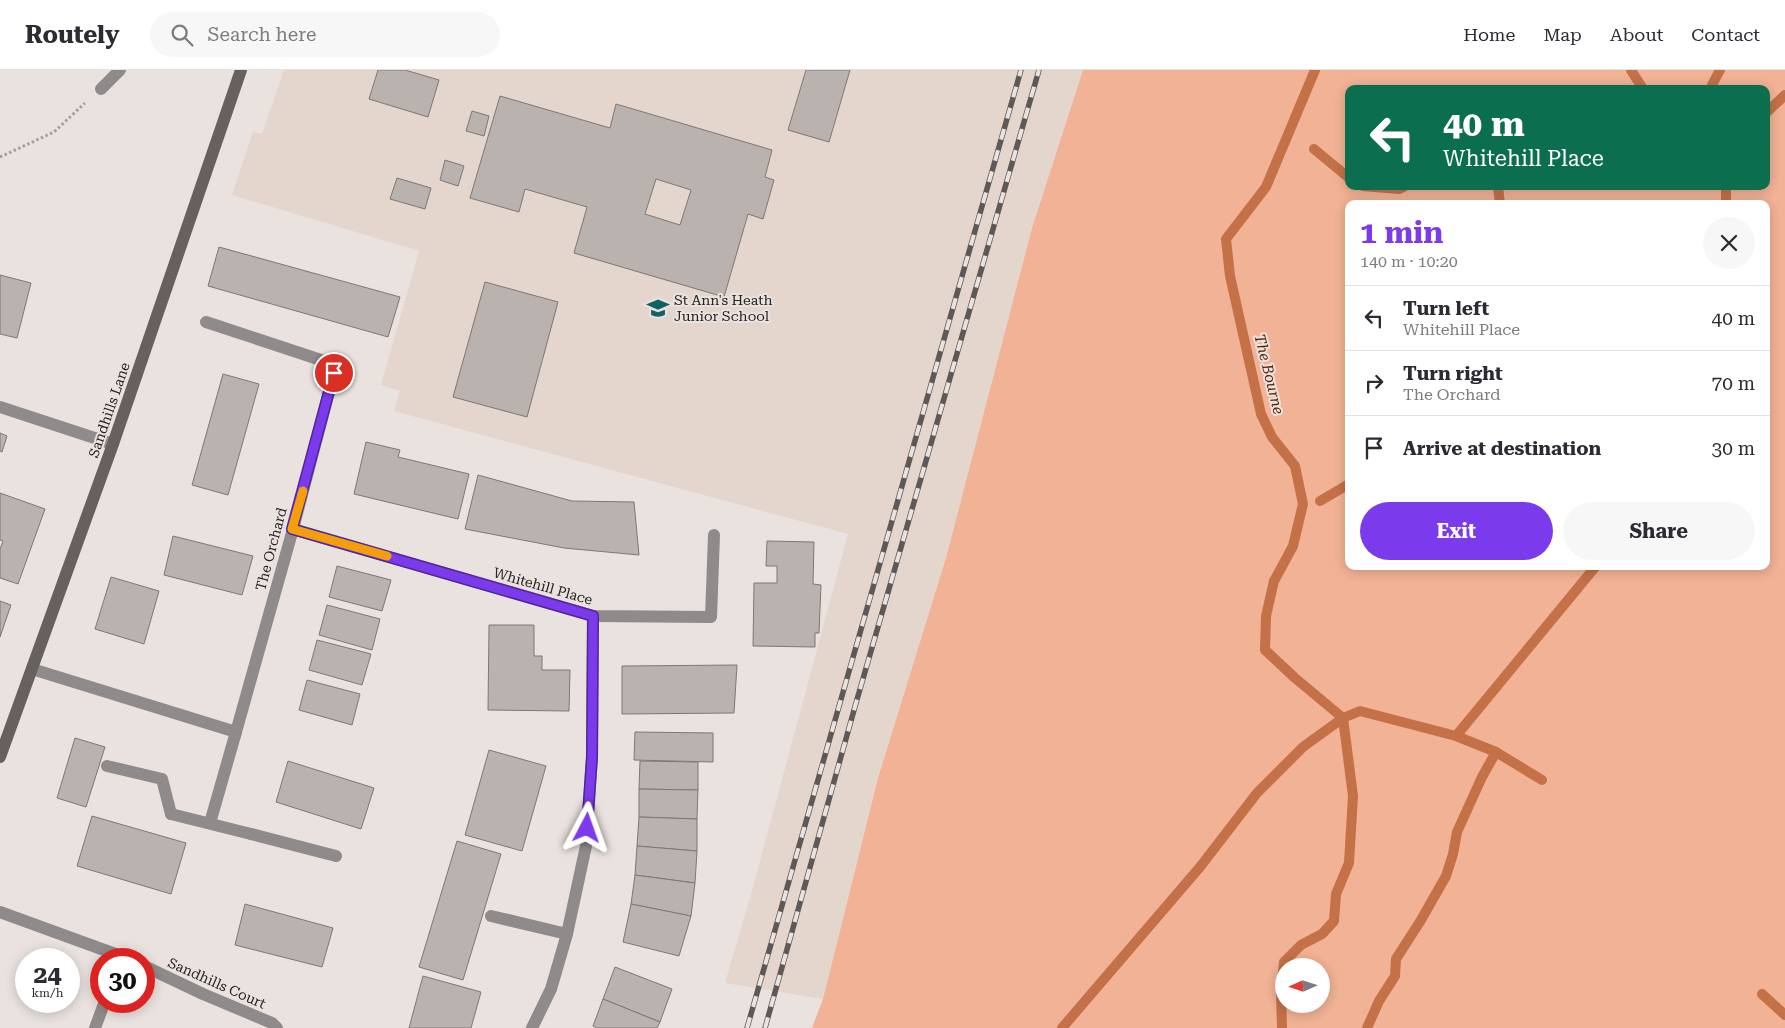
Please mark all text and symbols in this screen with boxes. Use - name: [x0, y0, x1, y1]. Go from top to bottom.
- search box: [150, 12, 500, 57]
- text: Routely: [25, 21, 120, 49]
- icon: search: [168, 21, 196, 49]
- text: Search here: [208, 23, 316, 46]
- text: Home: [1463, 24, 1515, 45]
- text: Map: [1543, 24, 1582, 45]
- text: About: [1610, 24, 1663, 45]
- text: Contact: [1691, 24, 1760, 45]
- text: 40 m: [1443, 104, 1525, 145]
- icon: left: [1360, 105, 1425, 170]
- text: Whitehill Place: [1443, 146, 1604, 171]
- text: 1 min: [1360, 215, 1443, 250]
- button: close: [1703, 217, 1755, 269]
- text: 140 m · 10:20: [1360, 252, 1458, 271]
- place label: St Ann's Heath Junior School: [674, 292, 772, 324]
- school or university icon: St Ann's Heath Junior School: [645, 295, 671, 321]
- text: Turn left: [1403, 297, 1489, 320]
- icon: left: [1360, 304, 1388, 332]
- text: 40 m: [1712, 307, 1755, 330]
- text: Whitehill Place: [1403, 320, 1520, 339]
- water label: The Bourne: [1250, 332, 1288, 416]
- pin: [313, 352, 355, 394]
- icon: arrive: [320, 359, 348, 387]
- street label: Sandhills Lane: [85, 360, 133, 460]
- text: Turn right: [1403, 362, 1503, 385]
- icon: right: [1360, 369, 1388, 397]
- text: 70 m: [1712, 372, 1755, 395]
- text: The Orchard: [1403, 385, 1501, 404]
- icon: arrive: [1360, 434, 1388, 462]
- text: Arrive at destination: [1403, 437, 1601, 460]
- text: 30 m: [1712, 437, 1755, 460]
- button: Exit: [1360, 502, 1553, 560]
- button: Share: [1563, 502, 1755, 560]
- street label: The Orchard: [252, 506, 290, 592]
- street label: Whitehill Place: [492, 564, 595, 608]
- position arrow: [560, 801, 612, 853]
- speed limit sign: 30: [90, 948, 155, 1013]
- street label: Sandhills Court: [166, 954, 268, 1012]
- north arrow: [1275, 958, 1330, 1012]
- map controls: [1275, 958, 1330, 1013]
- text: 24: [33, 960, 62, 989]
- text: km/h: [31, 986, 64, 1000]

